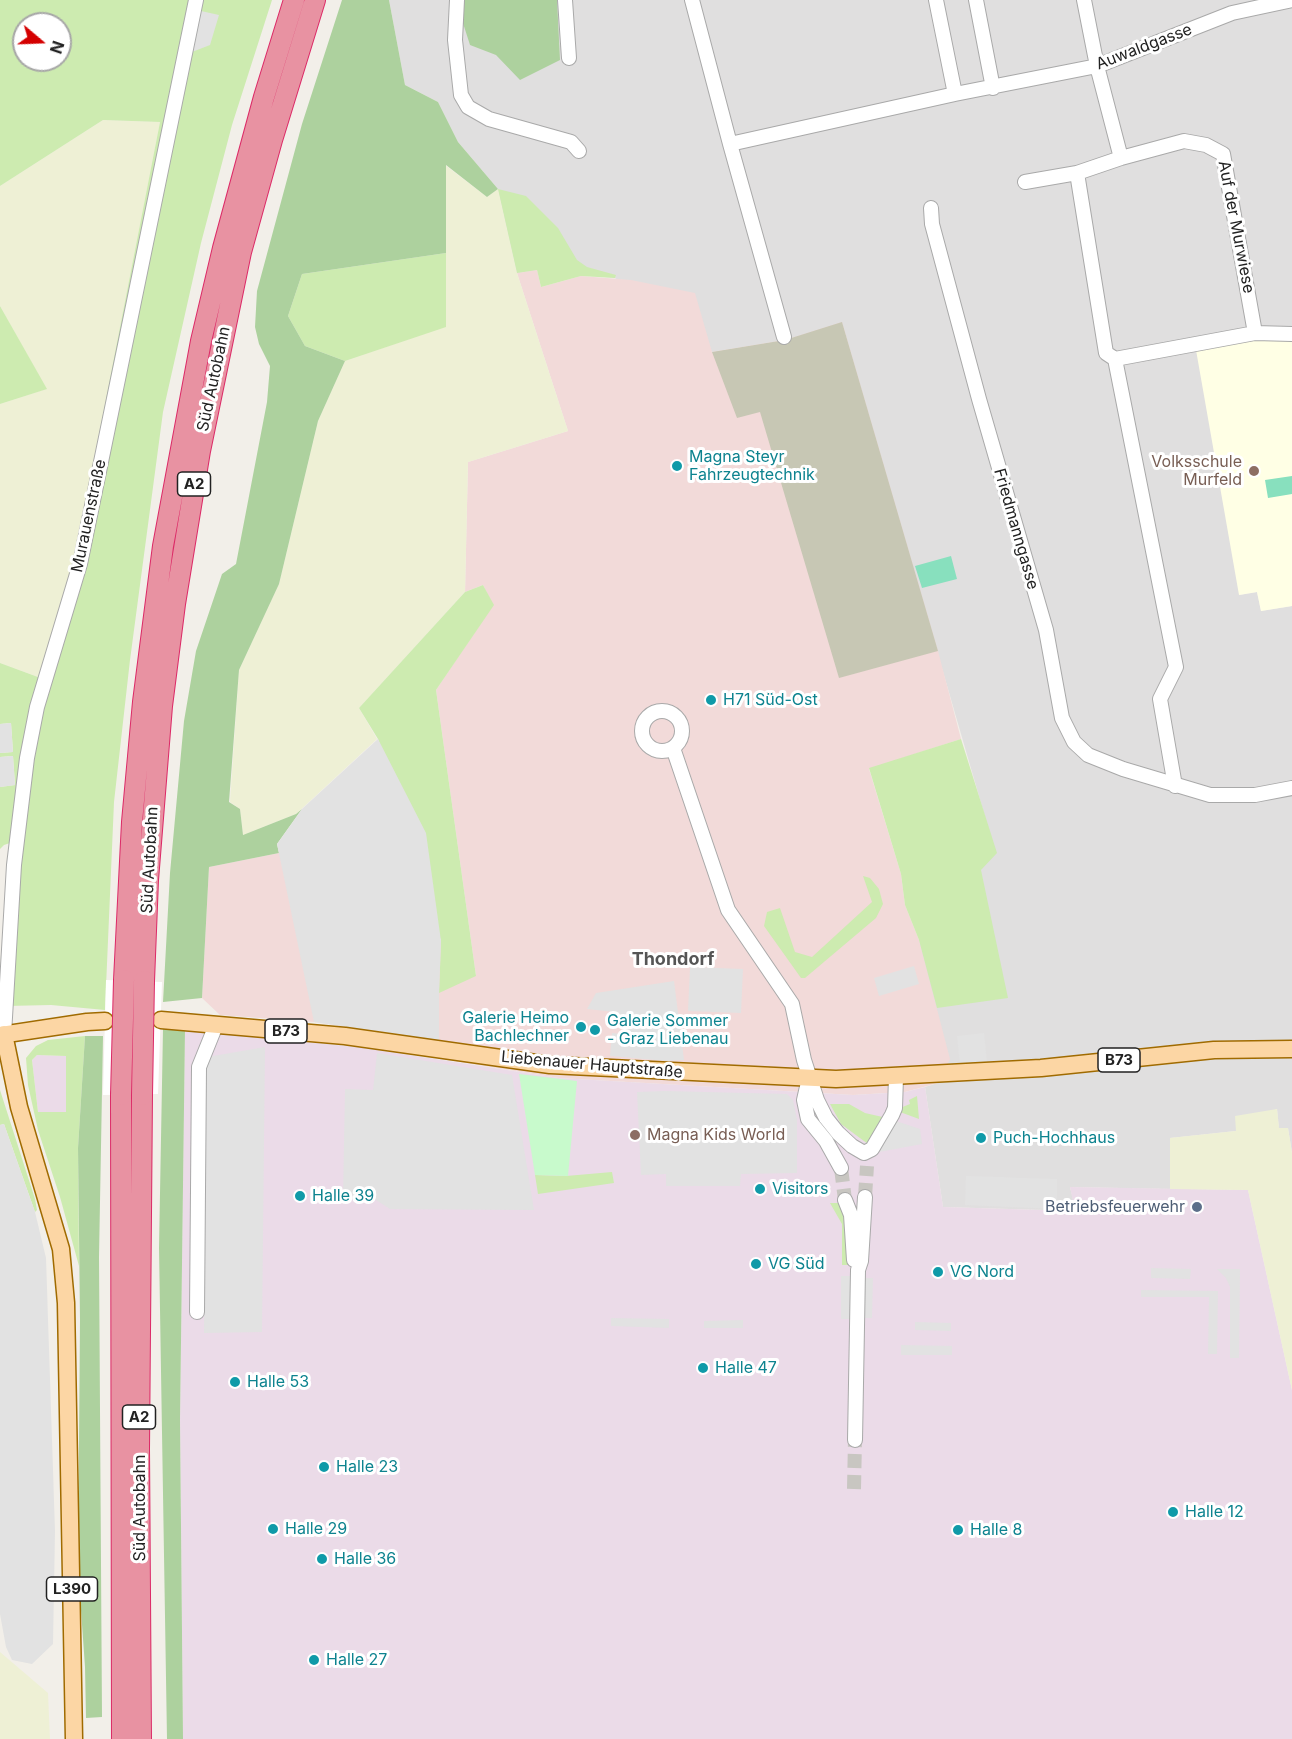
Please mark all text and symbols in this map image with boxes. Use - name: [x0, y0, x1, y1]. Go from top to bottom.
- north arrow: [12, 12, 72, 72]
- street label: Auwaldgasse: [1093, 20, 1195, 74]
- text: N: [46, 38, 69, 56]
- street label: Auf der Murwiese: [1214, 159, 1258, 295]
- street label: Süd Autobahn: [193, 325, 235, 433]
- place label: Magna Steyr Fahrzeugtechnik: [689, 447, 815, 485]
- place label: Volksschule Murfeld: [1151, 452, 1242, 490]
- street label: Murauenstraße: [68, 458, 110, 574]
- marker: Magna Steyr Fahrzeugtechnik: [670, 459, 684, 473]
- marker: Volksschule Murfeld: [1247, 464, 1261, 478]
- street label: Friedmanngasse: [990, 466, 1042, 592]
- road number: A2: [178, 472, 210, 496]
- place label: H71 Süd-Ost: [723, 690, 818, 710]
- marker: H71 Süd-Ost: [704, 693, 718, 707]
- street label: Süd Autobahn: [138, 806, 162, 914]
- district label: Thondorf: [632, 949, 714, 971]
- place label: Galerie Heimo Bachlechner: [462, 1008, 569, 1046]
- place label: Galerie Sommer - Graz Liebenau: [607, 1011, 728, 1049]
- road number: B73: [265, 1019, 307, 1043]
- marker: Galerie Heimo Bachlechner: [574, 1020, 588, 1034]
- marker: Galerie Sommer - Graz Liebenau: [588, 1023, 602, 1037]
- street label: Liebenauer Hauptstraße: [500, 1047, 684, 1083]
- road number: B73: [1098, 1048, 1140, 1072]
- place label: Magna Kids World: [647, 1125, 785, 1145]
- marker: Magna Kids World: [628, 1128, 642, 1142]
- place label: Puch-Hochhaus: [993, 1128, 1115, 1148]
- marker: Puch-Hochhaus: [974, 1131, 988, 1145]
- place label: Visitors: [772, 1179, 828, 1199]
- marker: Visitors: [753, 1182, 767, 1196]
- place label: Halle 39: [312, 1186, 374, 1206]
- marker: Halle 39: [293, 1189, 307, 1203]
- place label: Betriebsfeuerwehr: [1045, 1197, 1185, 1217]
- marker: Betriebsfeuerwehr: [1190, 1200, 1204, 1214]
- place label: VG Süd: [768, 1254, 824, 1274]
- marker: VG Süd: [749, 1257, 763, 1271]
- place label: VG Nord: [950, 1262, 1014, 1282]
- marker: VG Nord: [931, 1265, 945, 1279]
- place label: Halle 47: [715, 1358, 777, 1378]
- marker: Halle 47: [696, 1361, 710, 1375]
- place label: Halle 53: [247, 1372, 309, 1392]
- marker: Halle 53: [228, 1375, 242, 1389]
- road number: A2: [122, 1405, 156, 1429]
- street label: Süd Autobahn: [130, 1454, 150, 1562]
- place label: Halle 23: [336, 1457, 398, 1477]
- marker: Halle 23: [317, 1460, 331, 1474]
- place label: Halle 12: [1185, 1502, 1244, 1522]
- marker: Halle 12: [1166, 1505, 1180, 1519]
- place label: Halle 29: [285, 1519, 347, 1539]
- place label: Halle 8: [970, 1520, 1022, 1540]
- marker: Halle 29: [266, 1522, 280, 1536]
- marker: Halle 8: [951, 1523, 965, 1537]
- place label: Halle 36: [334, 1549, 396, 1569]
- marker: Halle 36: [315, 1552, 329, 1566]
- road number: L390: [46, 1577, 98, 1601]
- place label: Halle 27: [326, 1650, 387, 1670]
- marker: Halle 27: [307, 1653, 321, 1667]

